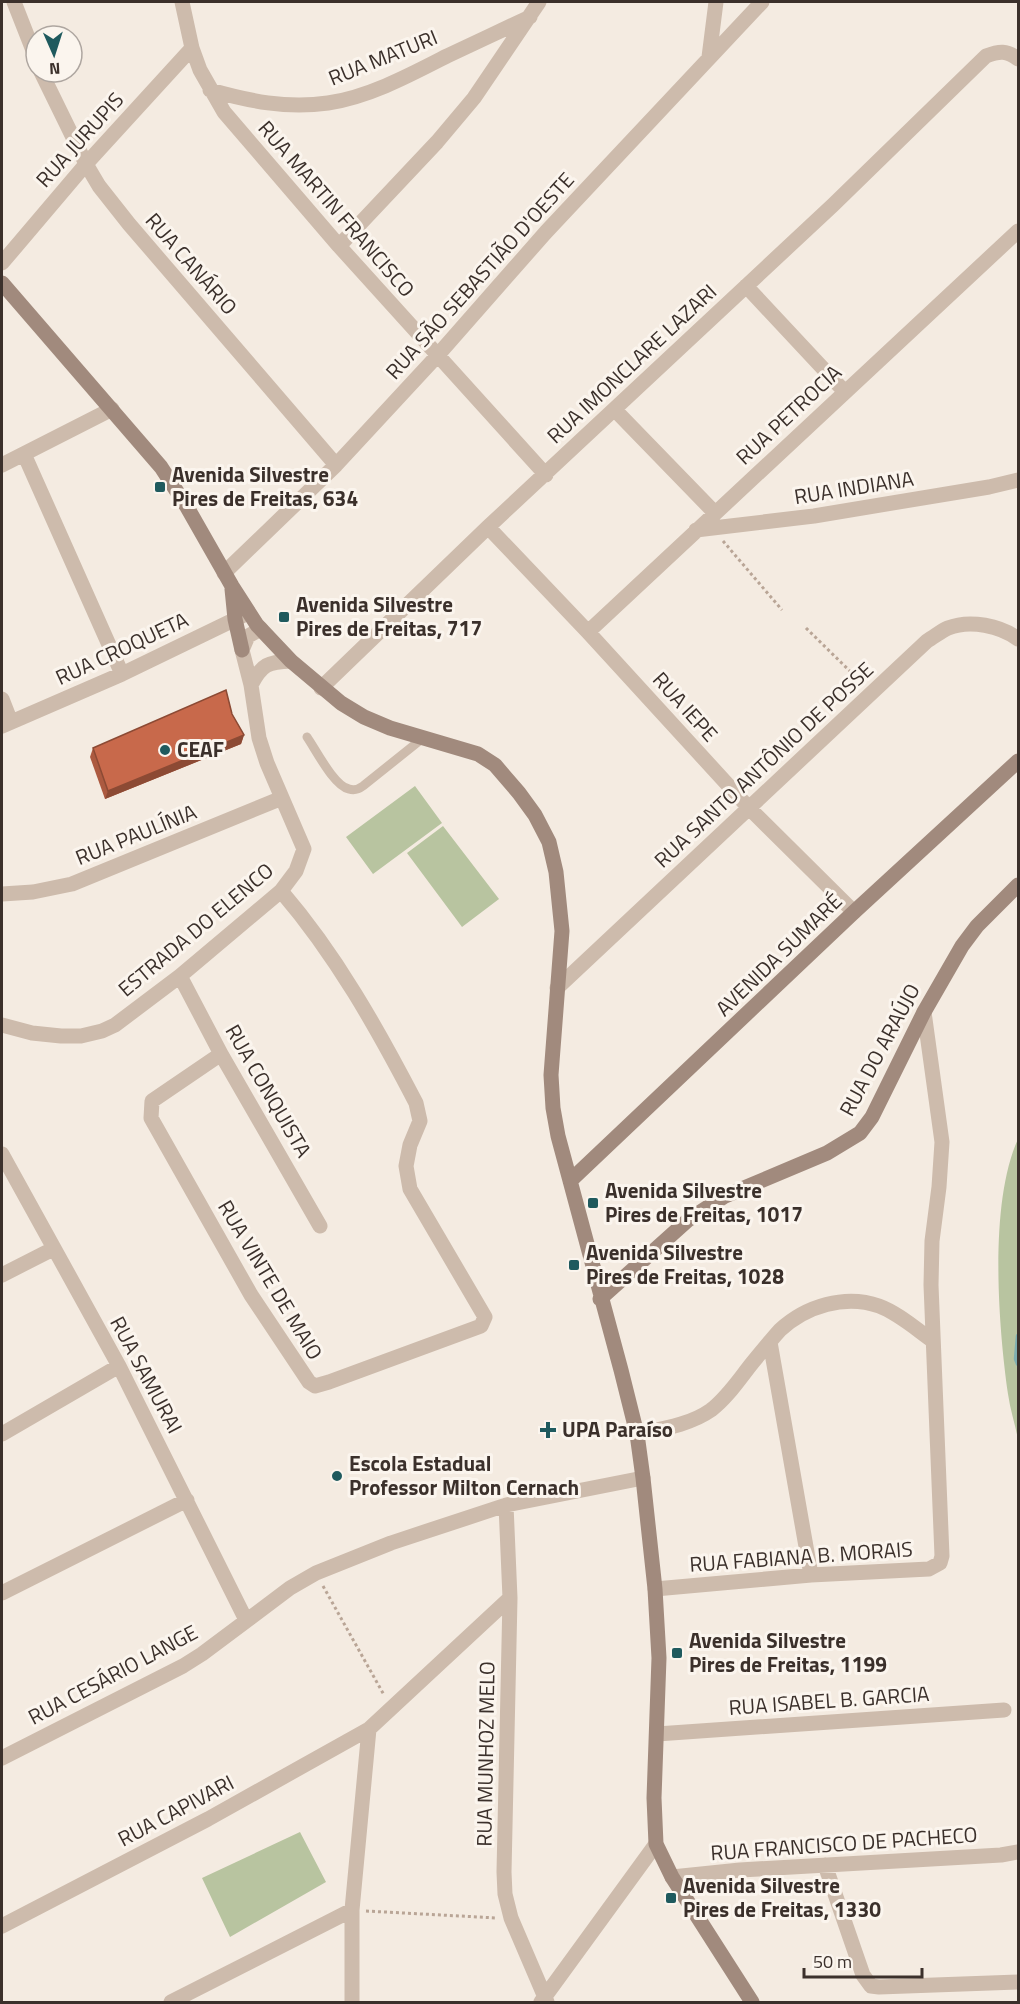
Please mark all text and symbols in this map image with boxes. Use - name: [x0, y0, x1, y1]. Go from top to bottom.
- street label: RUA MATURI: [323, 21, 442, 94]
- north arrow: [24, 24, 84, 84]
- text: N: [49, 57, 61, 81]
- street label: RUA JURUPIS: [28, 85, 131, 194]
- street label: RUA MARTIN FRANCISCO: [251, 113, 423, 304]
- street label: RUA SÃO SEBASTIÃO D'OESTE: [377, 165, 581, 386]
- street label: RUA CANÁRIO: [138, 205, 245, 321]
- street label: RUA IMONCLARE LAZARI: [539, 276, 723, 451]
- street label: RUA PETROCIA: [728, 356, 849, 472]
- place label: Avenida Silvestre Pires de Freitas, 634: [172, 458, 358, 514]
- street label: RUA INDIANA: [792, 462, 916, 512]
- marker: Avenida Silvestre Pires de Freitas, 634: [153, 480, 167, 494]
- place label: Avenida Silvestre Pires de Freitas, 717: [296, 588, 482, 644]
- street label: RUA CROQUETA: [50, 603, 194, 693]
- marker: Avenida Silvestre Pires de Freitas, 717: [277, 610, 291, 624]
- street label: RUA SANTO ANTÔNIO DE POSSE: [646, 654, 880, 875]
- street label: RUA IEPE: [646, 664, 726, 748]
- place label: CEAF: [177, 733, 224, 765]
- marker: CEAF: [158, 743, 172, 757]
- street label: RUA PAULÍNIA: [70, 795, 202, 873]
- street label: ESTRADA DO ELENCO: [111, 855, 280, 1004]
- street label: AVENIDA SUMARÉ: [708, 885, 849, 1023]
- street label: RUA DO ARAÚJO: [831, 977, 928, 1122]
- street label: RUA CONQUISTA: [218, 1018, 320, 1164]
- place label: Avenida Silvestre Pires de Freitas, 1017: [605, 1174, 803, 1230]
- street label: RUA VINTE DE MAIO: [210, 1194, 331, 1365]
- marker: Avenida Silvestre Pires de Freitas, 1017: [586, 1196, 600, 1210]
- place label: Avenida Silvestre Pires de Freitas, 1028: [586, 1236, 784, 1292]
- marker: Avenida Silvestre Pires de Freitas, 1028: [567, 1258, 581, 1272]
- street label: RUA SAMURAI: [103, 1310, 191, 1439]
- place label: UPA Paraíso: [562, 1413, 673, 1445]
- marker: UPA Paraíso: [539, 1421, 557, 1439]
- place label: Escola Estadual Professor Milton Cernach: [349, 1447, 579, 1503]
- marker: Escola Estadual Professor Milton Cernach: [330, 1469, 344, 1483]
- street label: RUA FABIANA B. MORAIS: [688, 1532, 914, 1580]
- street label: RUA CESÁRIO LANGE: [22, 1616, 203, 1732]
- place label: Avenida Silvestre Pires de Freitas, 1199: [689, 1624, 887, 1680]
- marker: Avenida Silvestre Pires de Freitas, 1199: [670, 1646, 684, 1660]
- street label: RUA MUNHOZ MELO: [467, 1661, 503, 1847]
- street label: RUA ISABEL B. GARCIA: [727, 1677, 931, 1723]
- street label: RUA CAPIVARI: [112, 1766, 239, 1854]
- street label: RUA FRANCISCO DE PACHECO: [709, 1818, 979, 1868]
- place label: Avenida Silvestre Pires de Freitas, 1330: [683, 1869, 881, 1925]
- marker: Avenida Silvestre Pires de Freitas, 1330: [664, 1891, 678, 1905]
- scale bar: [804, 1941, 922, 1979]
- text: 50 m: [813, 1948, 852, 1975]

